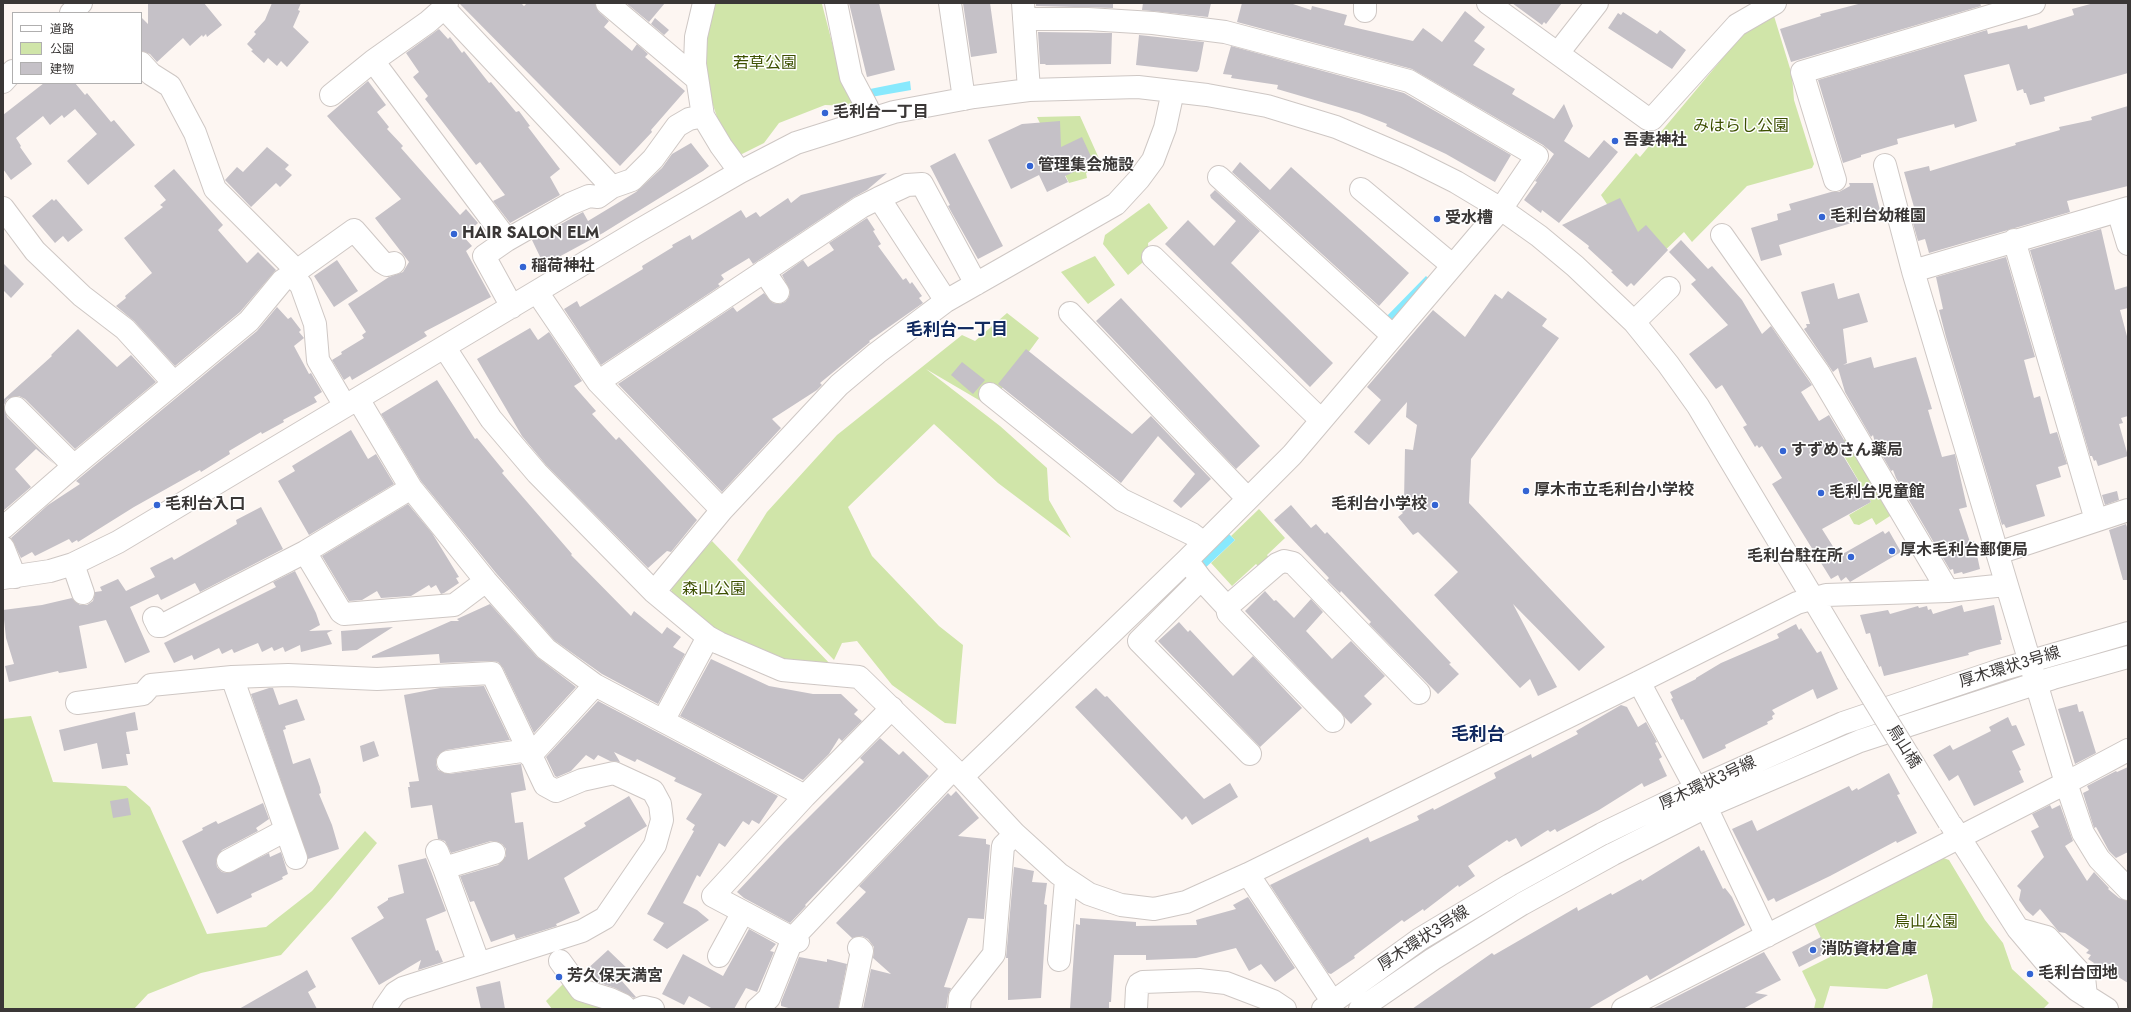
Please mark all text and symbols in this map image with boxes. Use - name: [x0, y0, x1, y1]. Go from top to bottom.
- legend: [12, 12, 142, 84]
- text: 道路: [50, 20, 74, 38]
- text: 公園: [50, 40, 74, 58]
- park label: 若草公園: [733, 54, 797, 74]
- text: 建物: [50, 60, 74, 78]
- place label: 毛利台一丁目: [833, 103, 929, 123]
- marker: 毛利台一丁目: [820, 108, 830, 118]
- park label: みはらし公園: [1693, 117, 1789, 137]
- place label: 吾妻神社: [1623, 131, 1687, 151]
- marker: 吾妻神社: [1610, 136, 1620, 146]
- place label: 管理集会施設: [1038, 156, 1134, 176]
- marker: 管理集会施設: [1025, 161, 1035, 171]
- place label: 毛利台幼稚園: [1830, 207, 1926, 227]
- place label: 受水槽: [1445, 209, 1493, 229]
- marker: 毛利台幼稚園: [1817, 212, 1827, 222]
- marker: 受水槽: [1432, 214, 1442, 224]
- place label: HAIR SALON ELM: [462, 224, 599, 244]
- marker: HAIR SALON ELM: [449, 229, 459, 239]
- place label: 稲荷神社: [531, 257, 595, 277]
- marker: 稲荷神社: [518, 262, 528, 272]
- district label: 毛利台一丁目: [906, 321, 1008, 341]
- place label: すずめさん薬局: [1791, 441, 1903, 461]
- marker: すずめさん薬局: [1778, 446, 1788, 456]
- place label: 厚木市立毛利台小学校: [1534, 481, 1694, 501]
- place label: 毛利台児童館: [1829, 483, 1925, 503]
- marker: 厚木市立毛利台小学校: [1521, 486, 1531, 496]
- marker: 毛利台児童館: [1816, 488, 1826, 498]
- place label: 毛利台入口: [165, 495, 245, 515]
- place label: 毛利台小学校: [1331, 495, 1427, 515]
- marker: 毛利台入口: [152, 500, 162, 510]
- marker: 毛利台小学校: [1430, 500, 1440, 510]
- place label: 厚木毛利台郵便局: [1900, 541, 2028, 561]
- marker: 厚木毛利台郵便局: [1887, 546, 1897, 556]
- place label: 毛利台駐在所: [1747, 547, 1843, 567]
- marker: 毛利台駐在所: [1846, 552, 1856, 562]
- park label: 森山公園: [682, 580, 746, 600]
- street label: 厚木環状3号線: [1957, 644, 2063, 692]
- street label: 鳥山橋: [1882, 722, 1924, 772]
- district label: 毛利台: [1451, 725, 1505, 747]
- street label: 厚木環状3号線: [1656, 753, 1760, 815]
- street label: 厚木環状3号線: [1375, 902, 1473, 976]
- park label: 鳥山公園: [1894, 913, 1958, 933]
- place label: 消防資材倉庫: [1821, 940, 1917, 960]
- marker: 消防資材倉庫: [1808, 945, 1818, 955]
- place label: 毛利台団地: [2038, 964, 2118, 984]
- place label: 芳久保天満宮: [567, 967, 663, 987]
- marker: 毛利台団地: [2025, 969, 2035, 979]
- marker: 芳久保天満宮: [554, 972, 564, 982]

